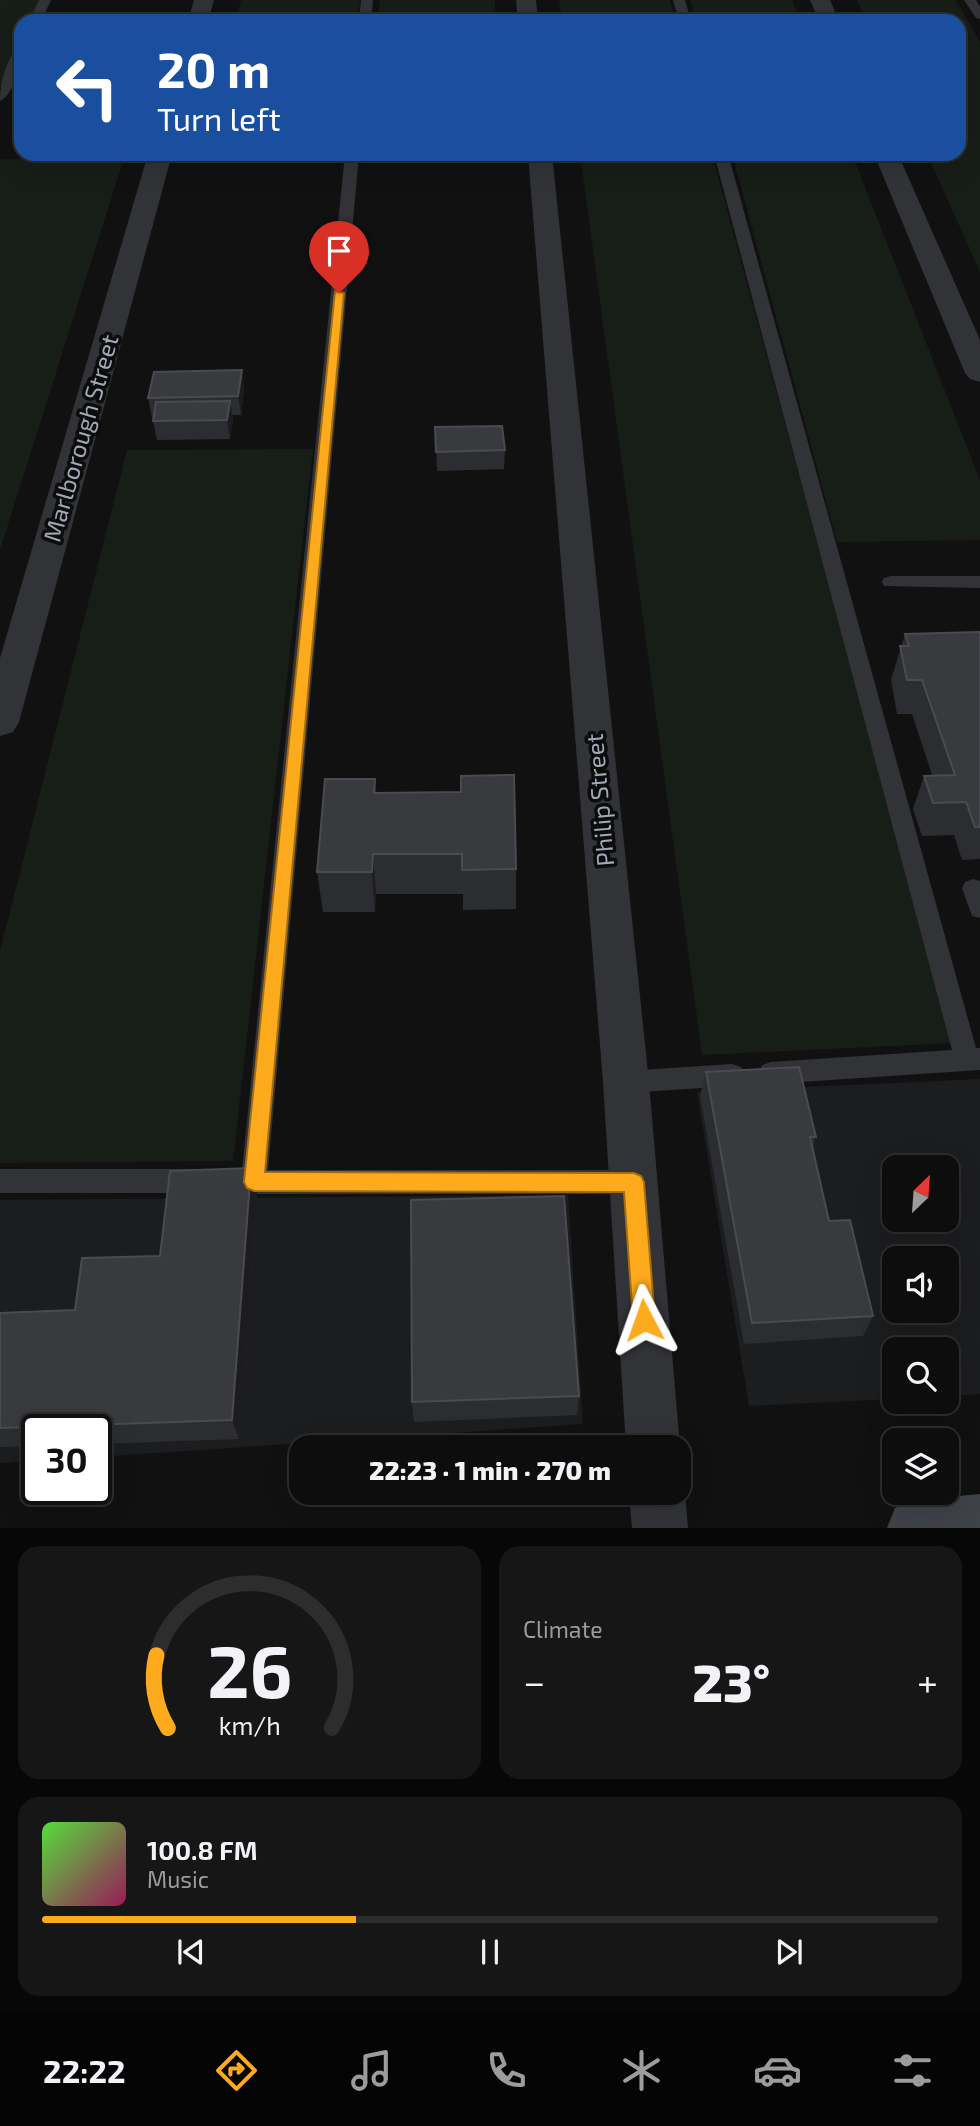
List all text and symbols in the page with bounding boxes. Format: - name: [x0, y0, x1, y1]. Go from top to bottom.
- text: 20 m: [157, 39, 270, 98]
- icon: left: [42, 42, 133, 133]
- text: Turn left: [157, 99, 281, 137]
- pin: [309, 221, 369, 293]
- icon: arrive: [320, 232, 358, 270]
- street label: Marlborough Street: [37, 331, 123, 545]
- street label: Philip Street: [579, 732, 619, 868]
- north arrow: [882, 1155, 959, 1232]
- map controls: [882, 1155, 959, 1505]
- button: sound: [882, 1246, 959, 1323]
- position arrow: [607, 1283, 681, 1357]
- button: search: [882, 1337, 959, 1414]
- speed limit sign: 30: [21, 1414, 112, 1505]
- button: layers: [882, 1428, 959, 1505]
- text: 22:23 · 1 min · 270 m: [369, 1454, 611, 1485]
- text: Climate: [523, 1615, 603, 1643]
- text: 26: [207, 1626, 292, 1714]
- text: 23°: [692, 1650, 770, 1712]
- text: −: [523, 1658, 545, 1704]
- text: +: [917, 1658, 938, 1704]
- text: km/h: [218, 1710, 281, 1740]
- text: 100.8 FM: [147, 1834, 257, 1865]
- text: Music: [147, 1865, 209, 1893]
- icon: previous: [172, 1933, 210, 1971]
- icon: pause: [471, 1933, 509, 1971]
- icon: next: [770, 1933, 808, 1971]
- icon: directions: [212, 2046, 261, 2095]
- icon: music: [347, 2046, 396, 2095]
- icon: phone: [482, 2046, 531, 2095]
- icon: climate: [617, 2046, 666, 2095]
- icon: car: [753, 2046, 802, 2095]
- icon: filters: [888, 2046, 937, 2095]
- text: 22:22: [43, 2051, 126, 2089]

